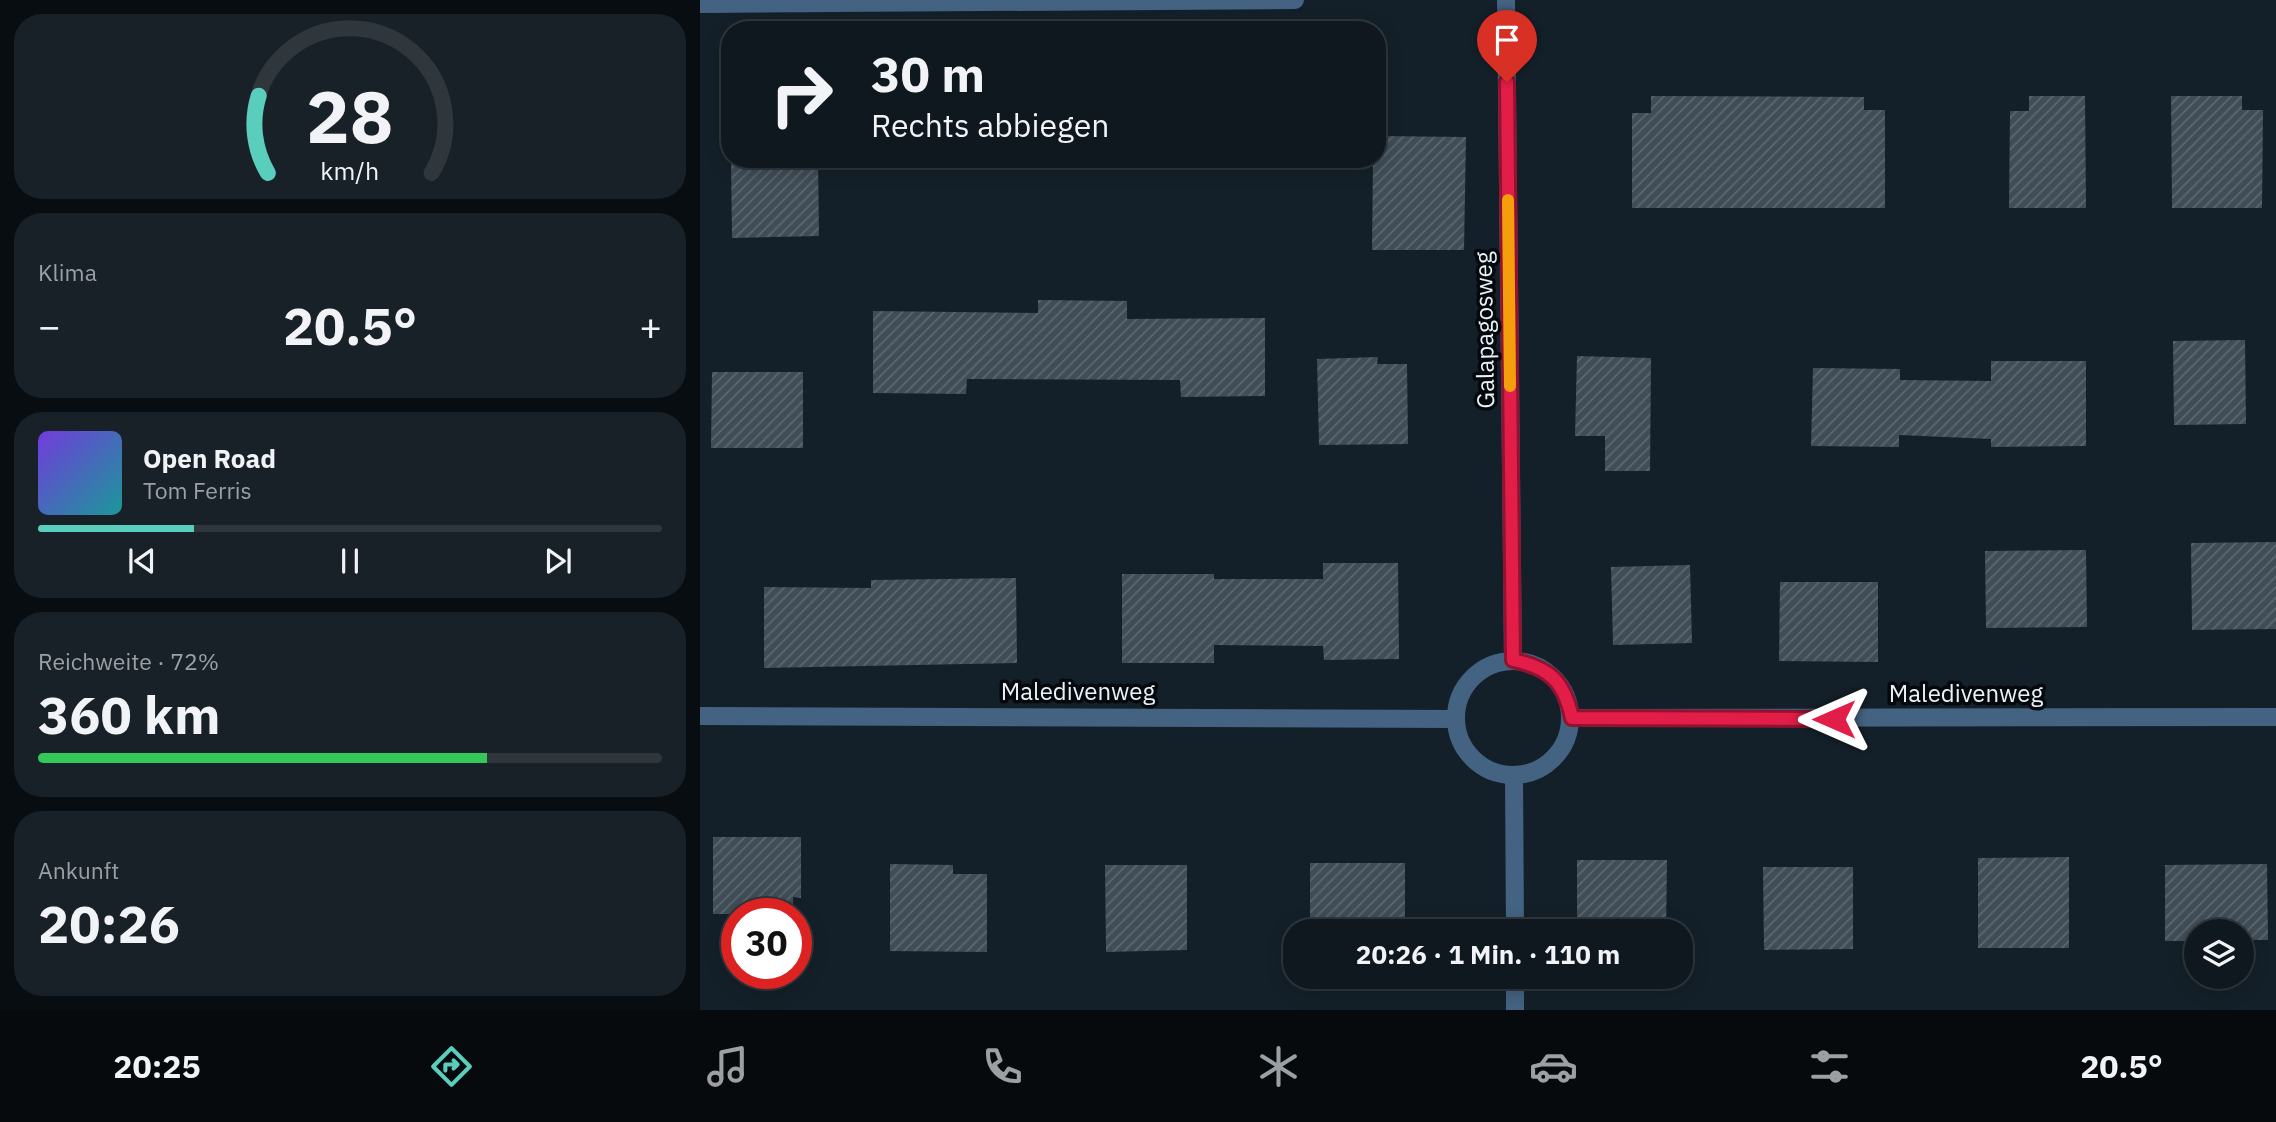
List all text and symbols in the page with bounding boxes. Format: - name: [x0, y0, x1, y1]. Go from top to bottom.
- pin: [1477, 10, 1537, 82]
- icon: arrive: [1488, 21, 1526, 59]
- text: 30 m: [871, 42, 985, 105]
- icon: right: [756, 49, 847, 140]
- text: 28: [306, 68, 394, 163]
- text: Rechts abbiegen: [871, 104, 1109, 146]
- text: km/h: [321, 153, 379, 186]
- street label: Galapagosweg: [1467, 251, 1501, 409]
- text: Klima: [38, 257, 97, 287]
- text: 20.5°: [283, 292, 417, 359]
- text: −: [38, 301, 61, 350]
- text: +: [639, 301, 662, 350]
- text: Open Road: [143, 441, 276, 475]
- text: Tom Ferris: [143, 475, 252, 505]
- icon: previous: [123, 542, 161, 580]
- icon: pause: [331, 542, 369, 580]
- icon: next: [539, 542, 577, 580]
- text: Reichweite · 72%: [38, 646, 219, 676]
- street label: Maledivenweg: [1001, 675, 1156, 707]
- street label: Maledivenweg: [1889, 677, 2044, 709]
- text: 360 km: [38, 681, 220, 748]
- position arrow: [1797, 682, 1871, 756]
- text: Ankunft: [38, 855, 119, 885]
- text: 20:26: [38, 890, 180, 957]
- speed limit sign: 30: [721, 898, 812, 989]
- map controls: [2184, 919, 2254, 989]
- button: layers: [2184, 919, 2254, 989]
- text: 20:26 · 1 Min. · 110 m: [1356, 937, 1620, 971]
- icon: directions: [427, 1042, 476, 1091]
- icon: music: [703, 1042, 752, 1091]
- icon: phone: [978, 1042, 1027, 1091]
- icon: climate: [1254, 1042, 1303, 1091]
- icon: car: [1529, 1042, 1578, 1091]
- icon: filters: [1805, 1042, 1854, 1091]
- text: 20:25: [113, 1045, 201, 1087]
- text: 20.5°: [2080, 1045, 2163, 1087]

